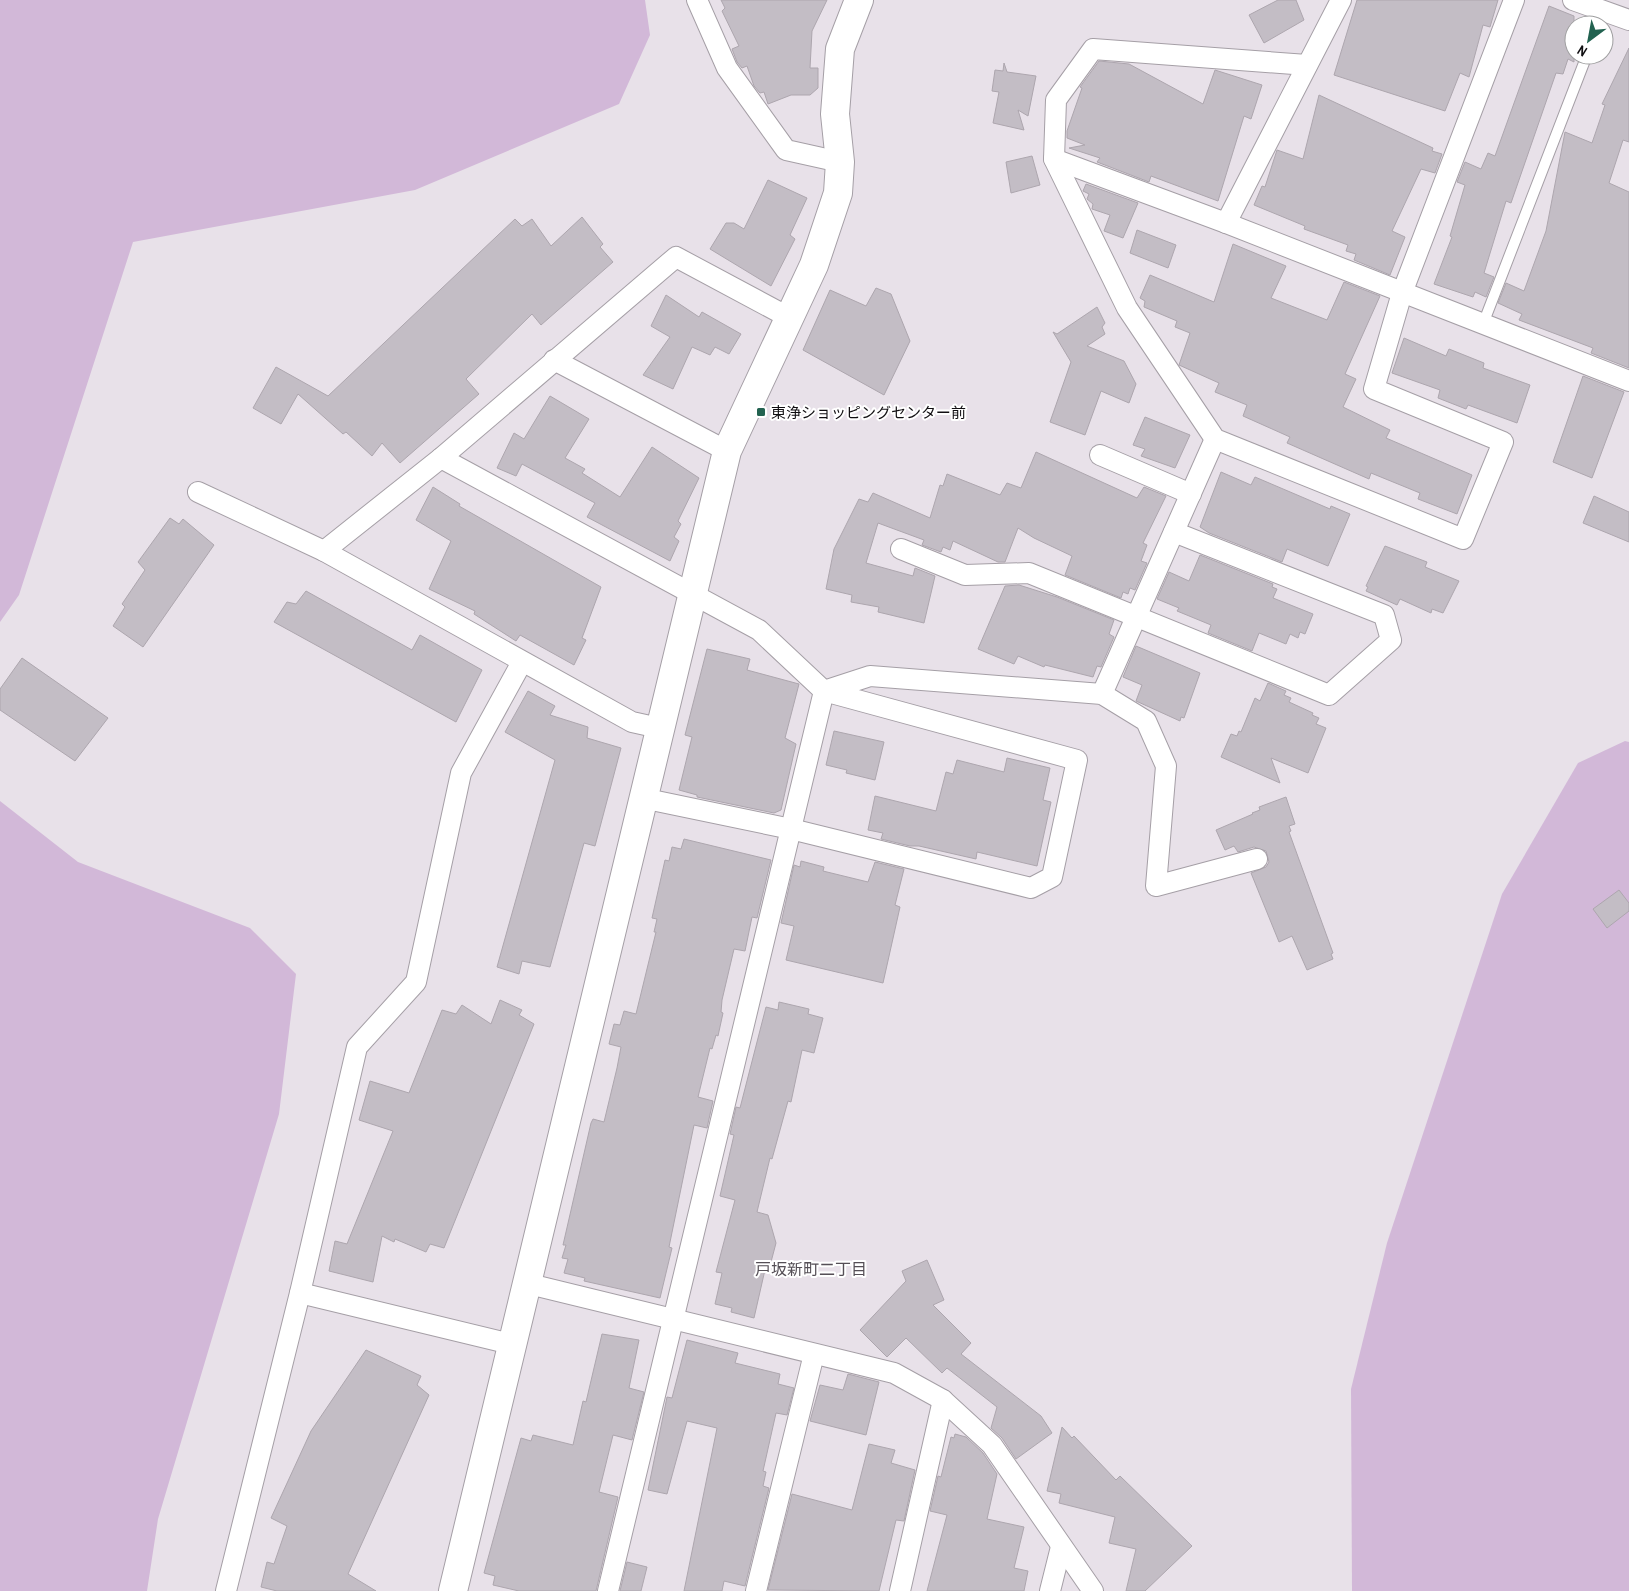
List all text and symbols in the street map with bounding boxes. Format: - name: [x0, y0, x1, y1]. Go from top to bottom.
- north arrow: [1564, 15, 1614, 65]
- text: N: [1574, 41, 1590, 61]
- place label: 東浄ショッピングセンター前: [771, 402, 966, 423]
- marker: 東浄ショッピングセンター前: [755, 406, 767, 418]
- district label: 戸坂新町二丁目: [755, 1258, 867, 1280]

